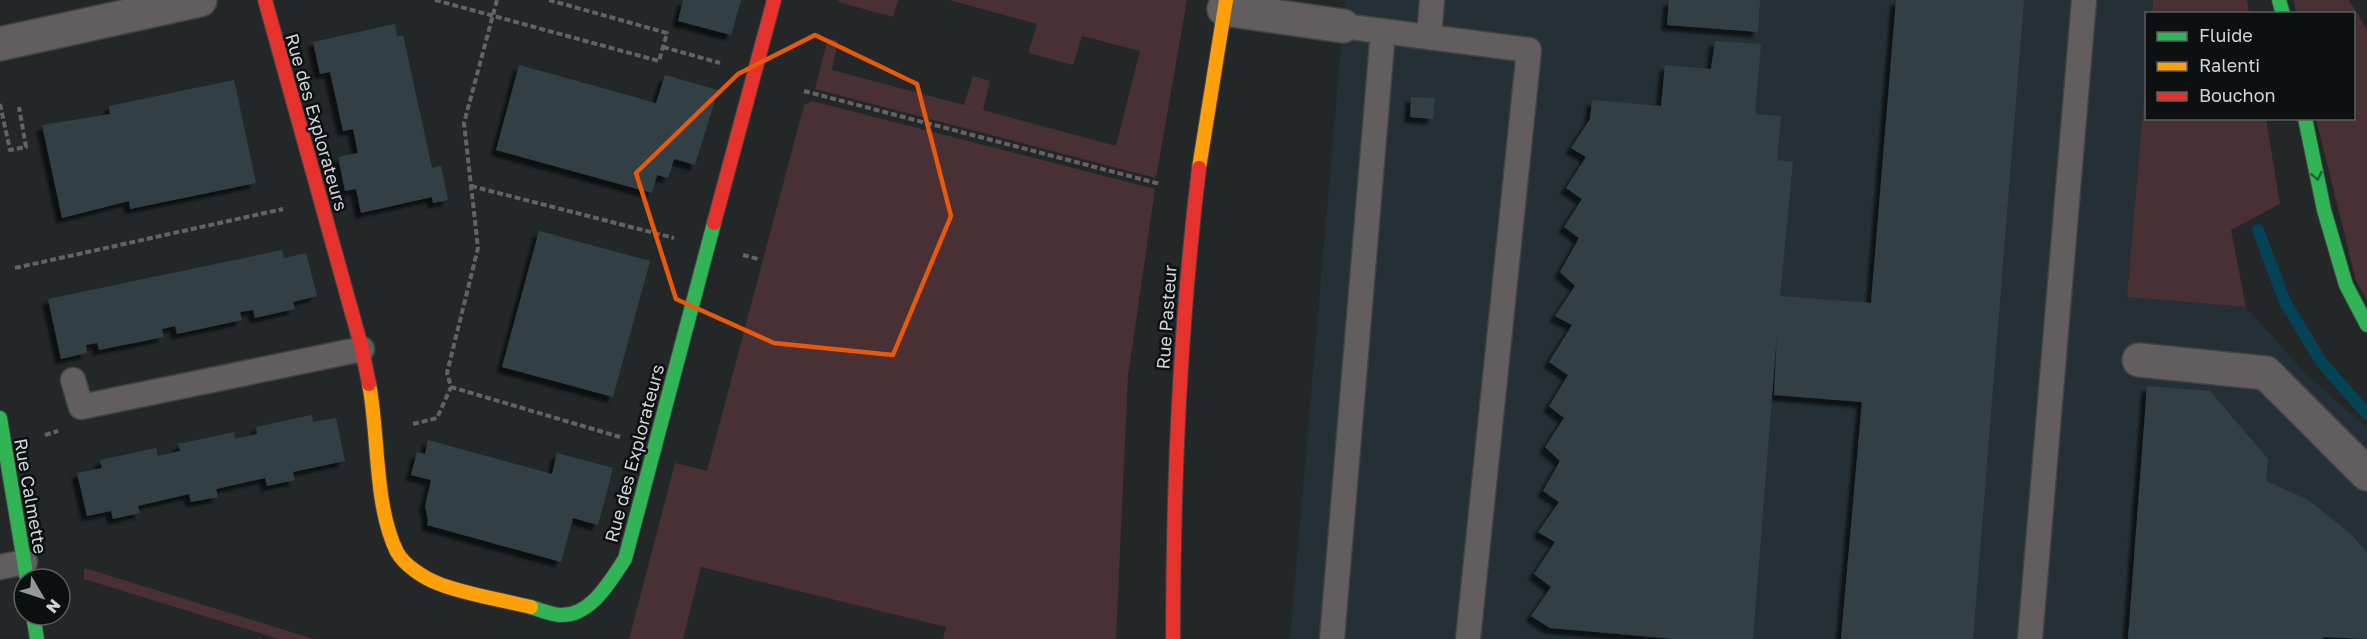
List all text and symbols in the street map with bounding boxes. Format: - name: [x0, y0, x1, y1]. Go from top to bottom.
- legend: [2145, 12, 2355, 120]
- text: Fluide: [2199, 24, 2253, 46]
- street label: Rue des Explorateurs: [281, 31, 353, 213]
- text: Ralenti: [2199, 54, 2260, 76]
- text: Bouchon: [2199, 84, 2276, 106]
- one-way arrow: [2310, 171, 2323, 181]
- street label: Rue Pasteur: [1151, 264, 1181, 370]
- street label: Rue des Explorateurs: [600, 362, 668, 544]
- street label: Rue Calmette: [10, 437, 52, 555]
- north arrow: [12, 567, 72, 627]
- text: N: [42, 595, 65, 617]

